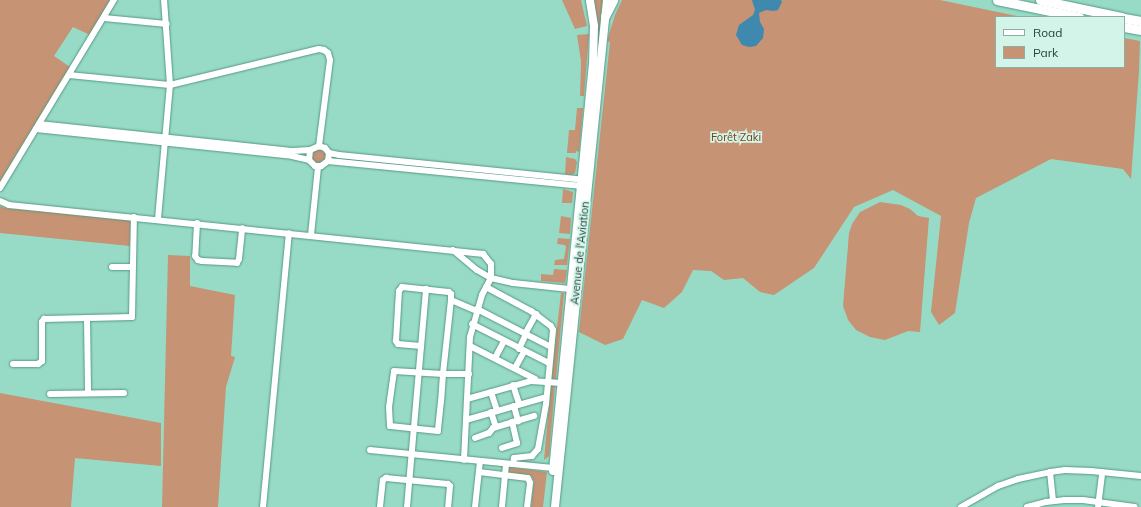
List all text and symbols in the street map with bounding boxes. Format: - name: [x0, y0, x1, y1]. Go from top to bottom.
- legend: [995, 16, 1125, 68]
- text: Road: [1033, 25, 1062, 40]
- text: Park: [1033, 45, 1058, 60]
- park label: Forêt Zaki: [711, 130, 761, 144]
- street label: Avenue de l'Aviation: [568, 201, 592, 305]

